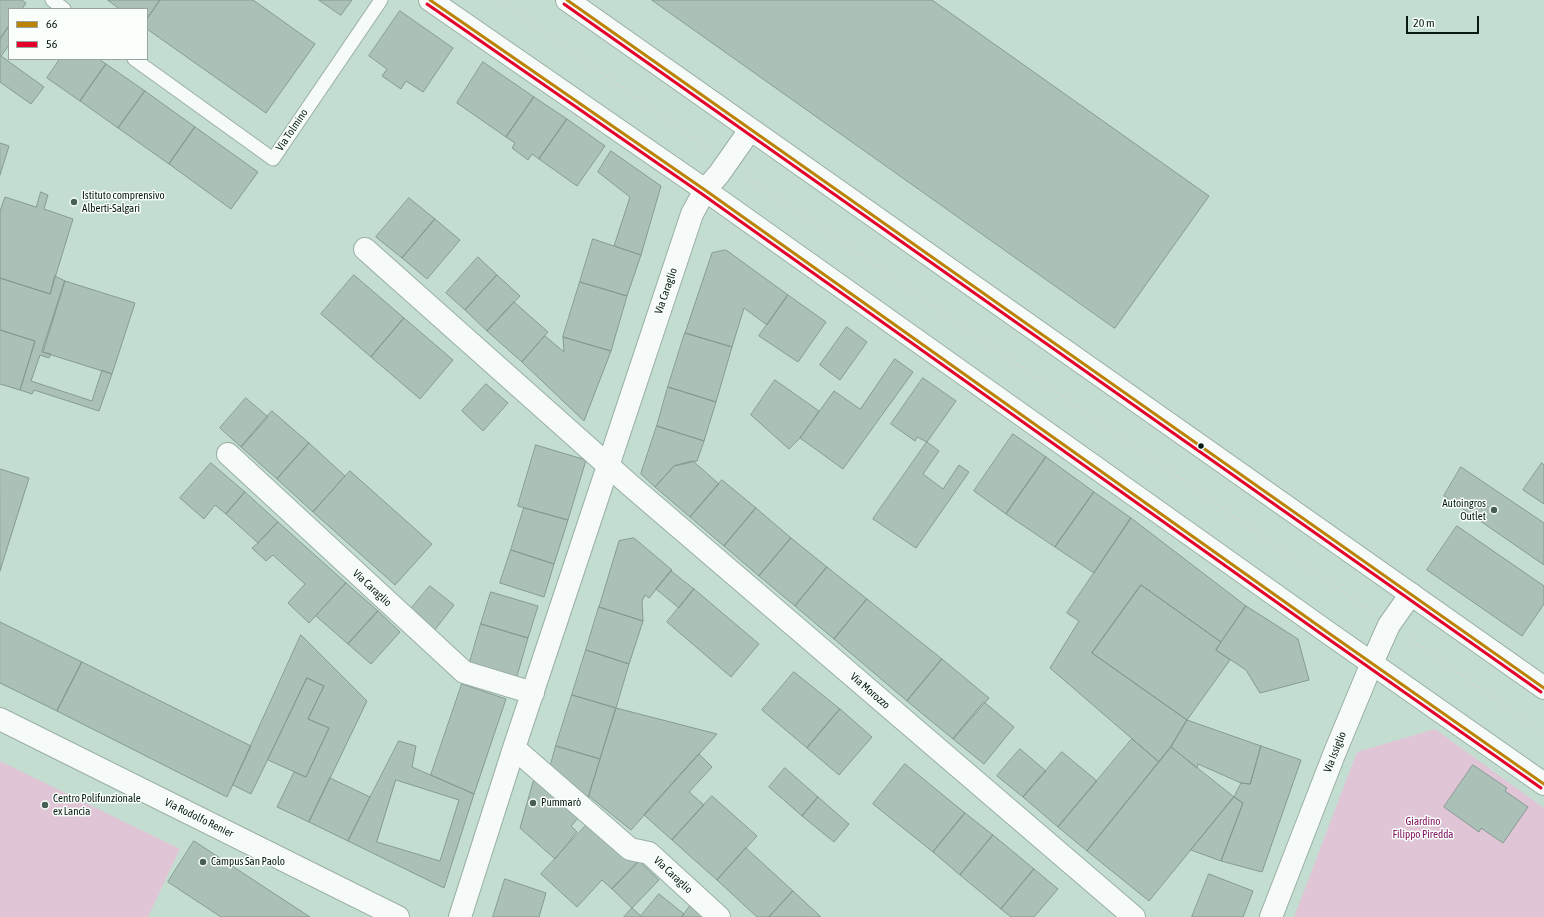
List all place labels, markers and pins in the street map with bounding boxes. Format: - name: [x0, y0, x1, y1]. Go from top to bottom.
- place label: Istituto comprensivo Alberti-Salgari: [82, 189, 165, 215]
- marker: Istituto comprensivo Alberti-Salgari: [69, 197, 79, 207]
- unlabelled marker: [1196, 441, 1206, 451]
- place label: Autoingros Outlet: [1442, 497, 1486, 523]
- marker: Autoingros Outlet: [1489, 505, 1499, 515]
- place label: Centro Polifunzionale ex Lancia: [53, 792, 141, 818]
- place label: Pummarò: [541, 796, 581, 810]
- marker: Pummarò: [528, 798, 538, 808]
- marker: Centro Polifunzionale ex Lancia: [40, 800, 50, 810]
- place label: Campus San Paolo: [211, 855, 285, 869]
- marker: Campus San Paolo: [198, 857, 208, 867]

